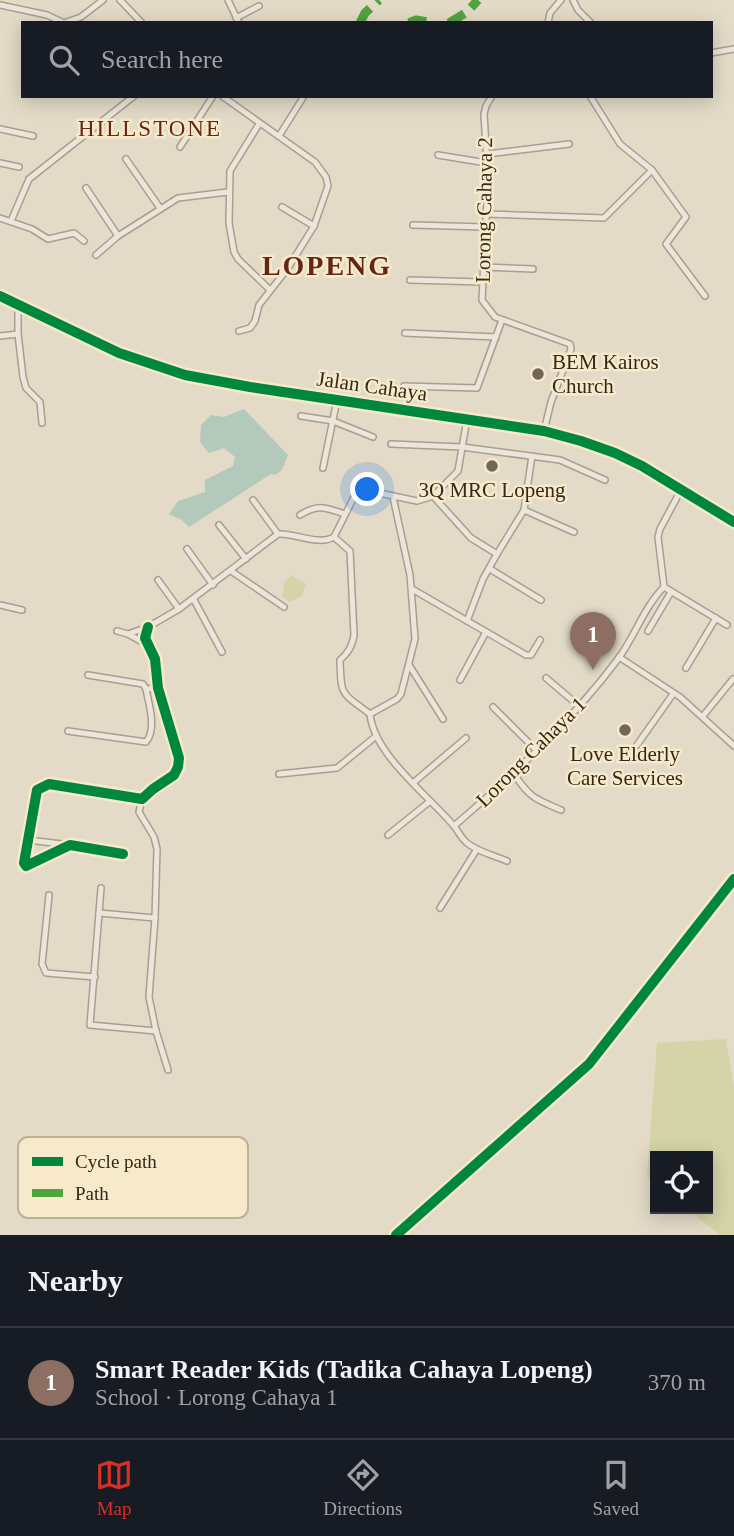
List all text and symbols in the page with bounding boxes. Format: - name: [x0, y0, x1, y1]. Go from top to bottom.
- search box: [21, 21, 713, 98]
- icon: search: [45, 41, 83, 79]
- text: Search here: [101, 45, 223, 74]
- district label: HILLSTONE: [78, 116, 222, 141]
- street label: Lorong Cahaya 2: [471, 137, 497, 283]
- district label: LOPENG: [262, 250, 392, 281]
- place label: BEM Kairos Church: [552, 350, 659, 398]
- street label: Jalan Cahaya: [315, 366, 429, 406]
- marker: BEM Kairos Church: [530, 366, 546, 382]
- marker: 3Q MRC Lopeng: [484, 458, 500, 474]
- your location: [350, 472, 384, 506]
- place label: 3Q MRC Lopeng: [419, 478, 566, 502]
- pin: 1: [570, 612, 616, 670]
- street label: Lorong Cahaya 1: [471, 692, 591, 812]
- marker: Love Elderly Care Services: [617, 722, 633, 738]
- place label: Love Elderly Care Services: [567, 742, 683, 790]
- legend: [18, 1137, 248, 1218]
- text: Cycle path: [75, 1151, 157, 1172]
- map controls: [650, 1151, 713, 1214]
- button: locate: [650, 1151, 713, 1214]
- text: Path: [75, 1183, 109, 1204]
- text: Nearby: [28, 1264, 123, 1297]
- text: Smart Reader Kids (Tadika Cahaya Lopeng): [95, 1355, 593, 1384]
- text: 1: [45, 1370, 57, 1395]
- text: 370 m: [648, 1370, 706, 1395]
- text: School · Lorong Cahaya 1: [95, 1385, 338, 1410]
- tab: Map: [95, 1456, 133, 1520]
- tab: Directions: [323, 1456, 402, 1520]
- tab: Saved: [592, 1456, 639, 1520]

